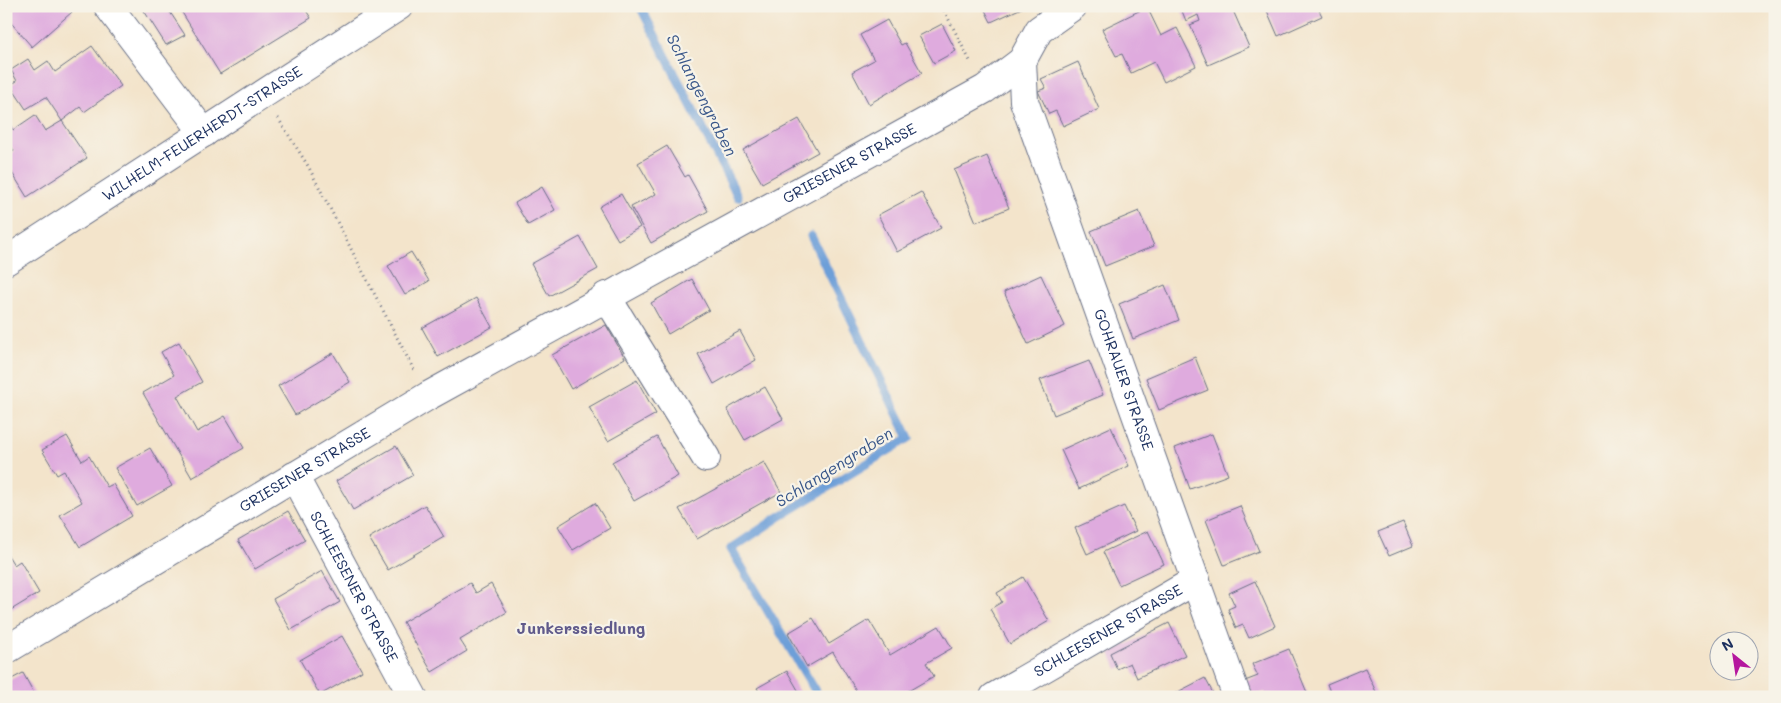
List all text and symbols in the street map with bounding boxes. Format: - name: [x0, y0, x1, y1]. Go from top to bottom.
- water label: Schlangengraben: [663, 30, 742, 160]
- street label: WILHELM-FEUERHERDT-STRASSE: [98, 60, 306, 205]
- street label: GRIESENER STRASSE: [779, 118, 920, 208]
- street label: GOHRAUER STRASSE: [1090, 306, 1159, 453]
- street label: GRIESENER STRASSE: [235, 422, 374, 516]
- water label: Schlangengraben: [771, 422, 896, 511]
- street label: SCHLEESENER STRASSE: [306, 508, 404, 666]
- street label: SCHLEESENER STRASSE: [1030, 579, 1186, 681]
- district label: Junkerssiedlung: [517, 617, 645, 638]
- north arrow: [1708, 630, 1758, 680]
- text: N: [1718, 633, 1737, 655]

